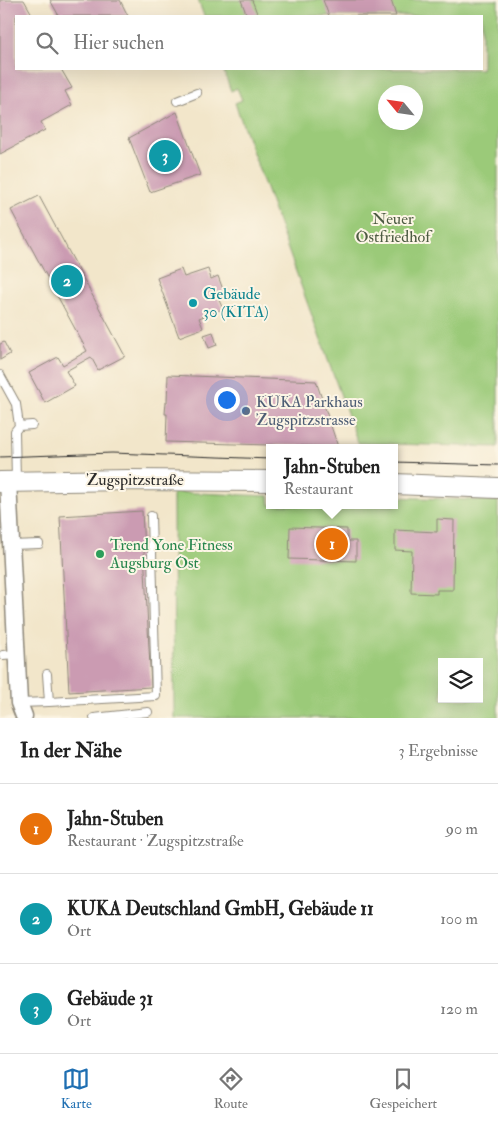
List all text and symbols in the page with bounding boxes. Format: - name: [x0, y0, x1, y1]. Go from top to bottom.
- search box: [15, 15, 483, 70]
- icon: search: [33, 29, 61, 57]
- text: Hier suchen: [73, 31, 164, 55]
- north arrow: [378, 85, 423, 130]
- pin: 3: [149, 137, 181, 175]
- park label: Neuer Ostfriedhof: [356, 209, 433, 247]
- pin: 2: [51, 262, 83, 300]
- place label: Gebäude 30 (KITA): [203, 284, 269, 322]
- marker: Gebäude 30 (KITA): [187, 297, 199, 309]
- your location: [214, 387, 240, 413]
- place label: KUKA Parkhaus Zugspitzstrasse: [256, 392, 363, 431]
- marker: KUKA Parkhaus Zugspitzstrasse: [240, 405, 252, 417]
- popup: [266, 444, 398, 509]
- text: Jahn-Stuben: [284, 455, 380, 479]
- street label: Zugspitzstraße: [86, 470, 184, 491]
- text: Restaurant: [284, 479, 353, 499]
- pin: 1: [316, 525, 348, 563]
- place label: Trend Yone Fitness Augsburg Ost: [109, 535, 233, 573]
- marker: Trend Yone Fitness Augsburg Ost: [94, 548, 106, 560]
- map controls: [438, 658, 483, 703]
- button: layers: [438, 658, 483, 703]
- text: In der Nähe: [20, 737, 122, 764]
- text: 3 Ergebnisse: [398, 741, 478, 761]
- text: Jahn-Stuben: [67, 807, 163, 831]
- text: 1: [33, 819, 39, 839]
- text: 90 m: [446, 819, 478, 839]
- text: Restaurant · Zugspitzstraße: [67, 831, 244, 851]
- text: KUKA Deutschland GmbH, Gebäude 11: [67, 897, 374, 921]
- text: 2: [32, 909, 40, 929]
- text: 100 m: [440, 909, 478, 929]
- text: Ort: [67, 921, 91, 941]
- text: Gebäude 31: [67, 987, 153, 1011]
- text: 3: [33, 999, 39, 1019]
- text: 120 m: [440, 999, 478, 1019]
- text: Ort: [67, 1011, 91, 1031]
- tab: Karte: [61, 1065, 92, 1112]
- tab: Route: [214, 1065, 248, 1112]
- tab: Gespeichert: [370, 1065, 437, 1112]

